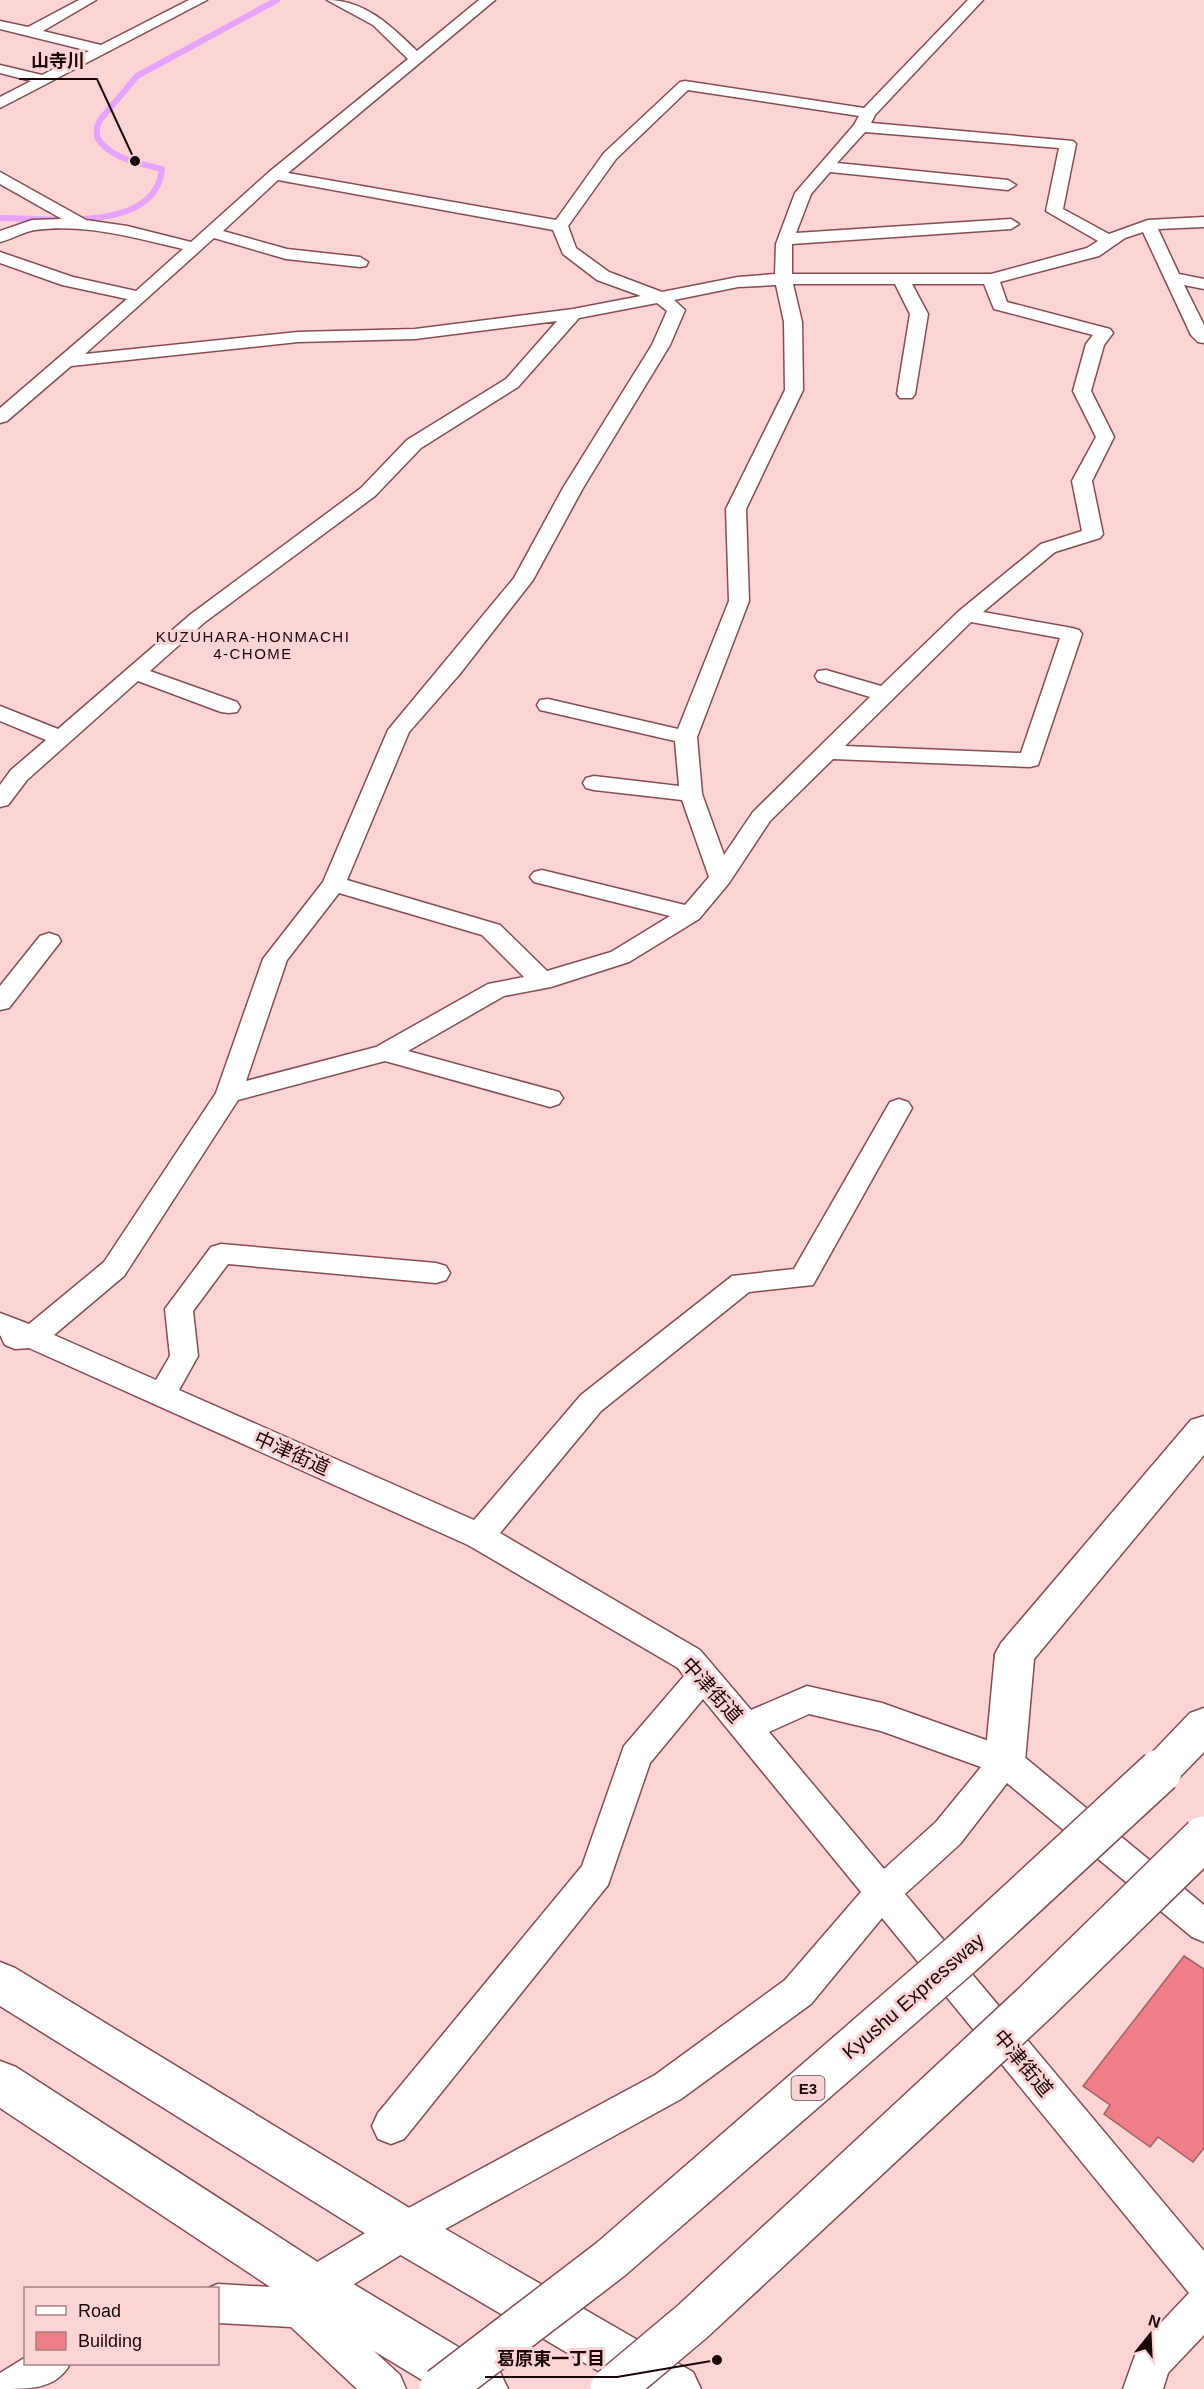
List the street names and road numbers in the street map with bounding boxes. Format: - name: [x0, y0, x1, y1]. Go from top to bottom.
- street label: 中津街道: [251, 1427, 333, 1479]
- street label: 中津街道: [677, 1653, 747, 1727]
- street label: Kyushu Expressway: [838, 1929, 988, 2063]
- street label: 中津街道: [989, 2025, 1057, 2101]
- road number: E3: [792, 2076, 824, 2100]

